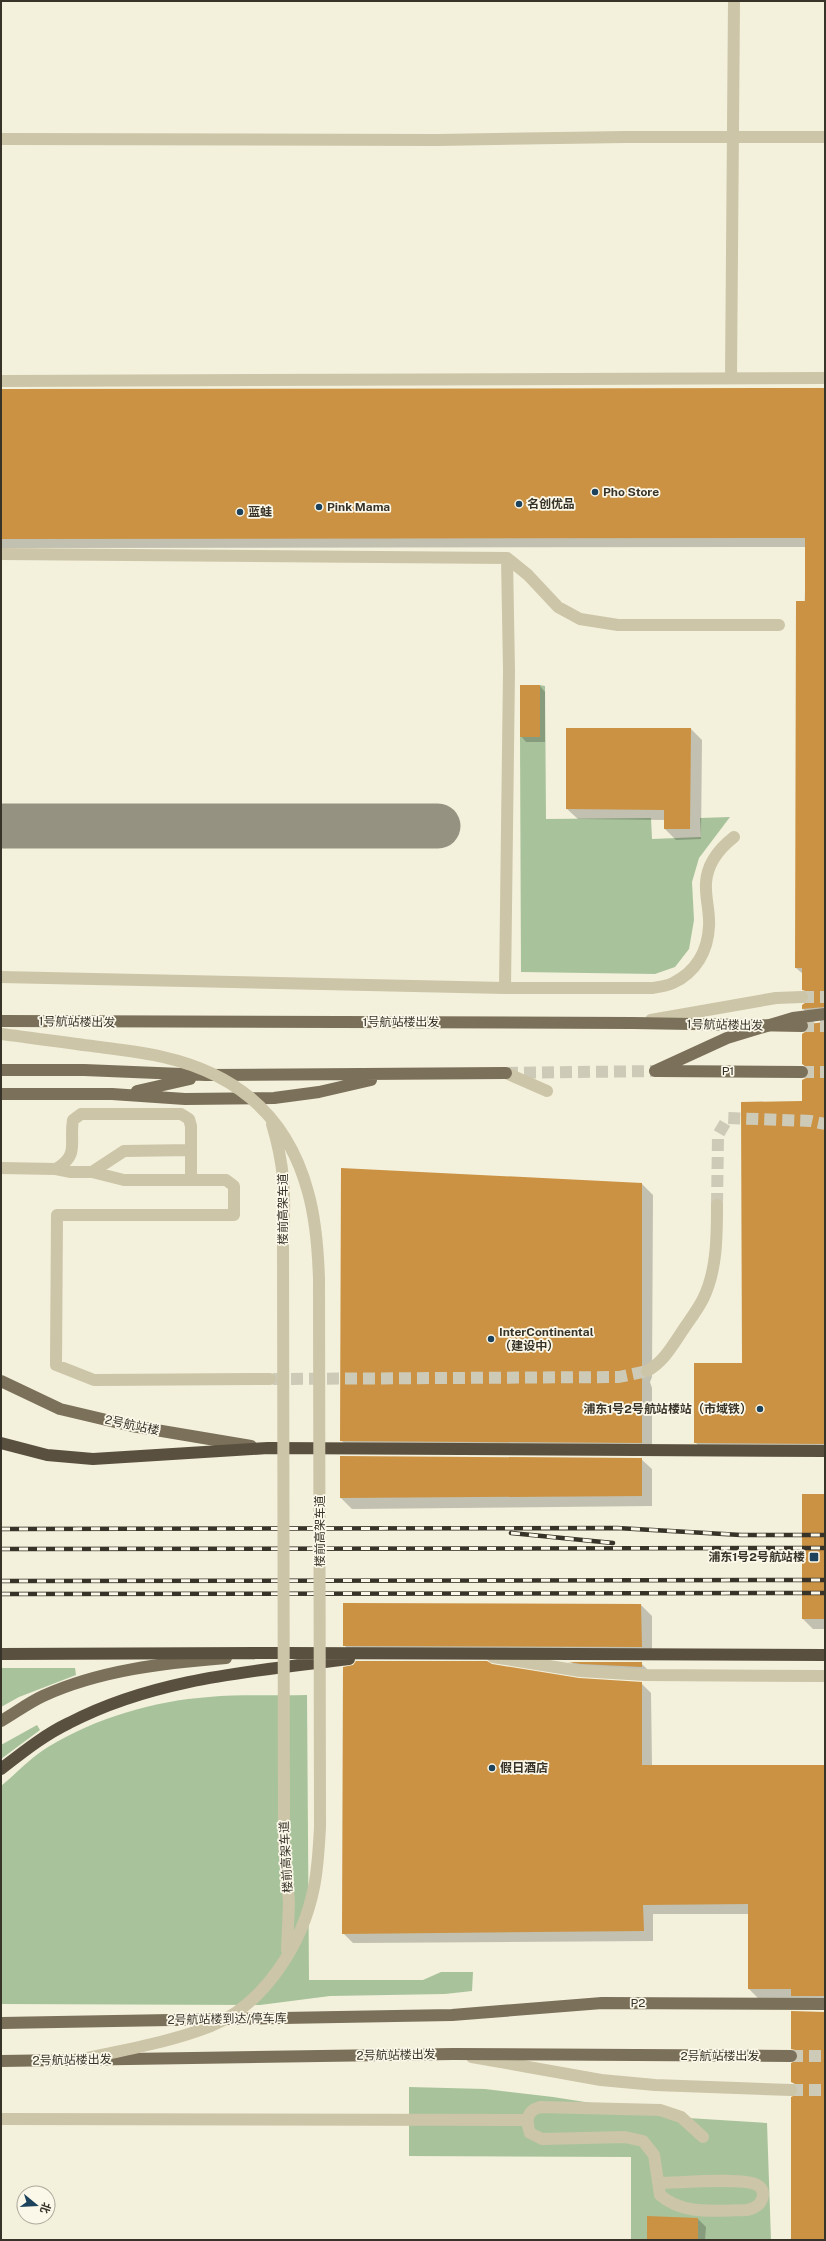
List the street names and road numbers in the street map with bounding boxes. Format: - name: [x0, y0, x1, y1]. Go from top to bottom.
- street label: 1号航站楼出发: [38, 1014, 116, 1030]
- street label: 1号航站楼出发: [363, 1015, 439, 1029]
- street label: 1号航站楼出发: [686, 1017, 764, 1033]
- street label: P1: [722, 1064, 734, 1078]
- street label: 楼前高架车道: [276, 1173, 290, 1245]
- street label: 2号航站楼: [104, 1412, 160, 1438]
- street label: 楼前高架车道: [313, 1495, 327, 1567]
- street label: 楼前高架车道: [277, 1821, 295, 1893]
- street label: P2: [631, 1996, 645, 2010]
- street label: 2号航站楼到达/停车库: [167, 2011, 287, 2027]
- street label: 2号航站楼出发: [356, 2047, 436, 2063]
- street label: 2号航站楼出发: [680, 2049, 760, 2063]
- street label: 2号航站楼出发: [32, 2052, 112, 2068]

